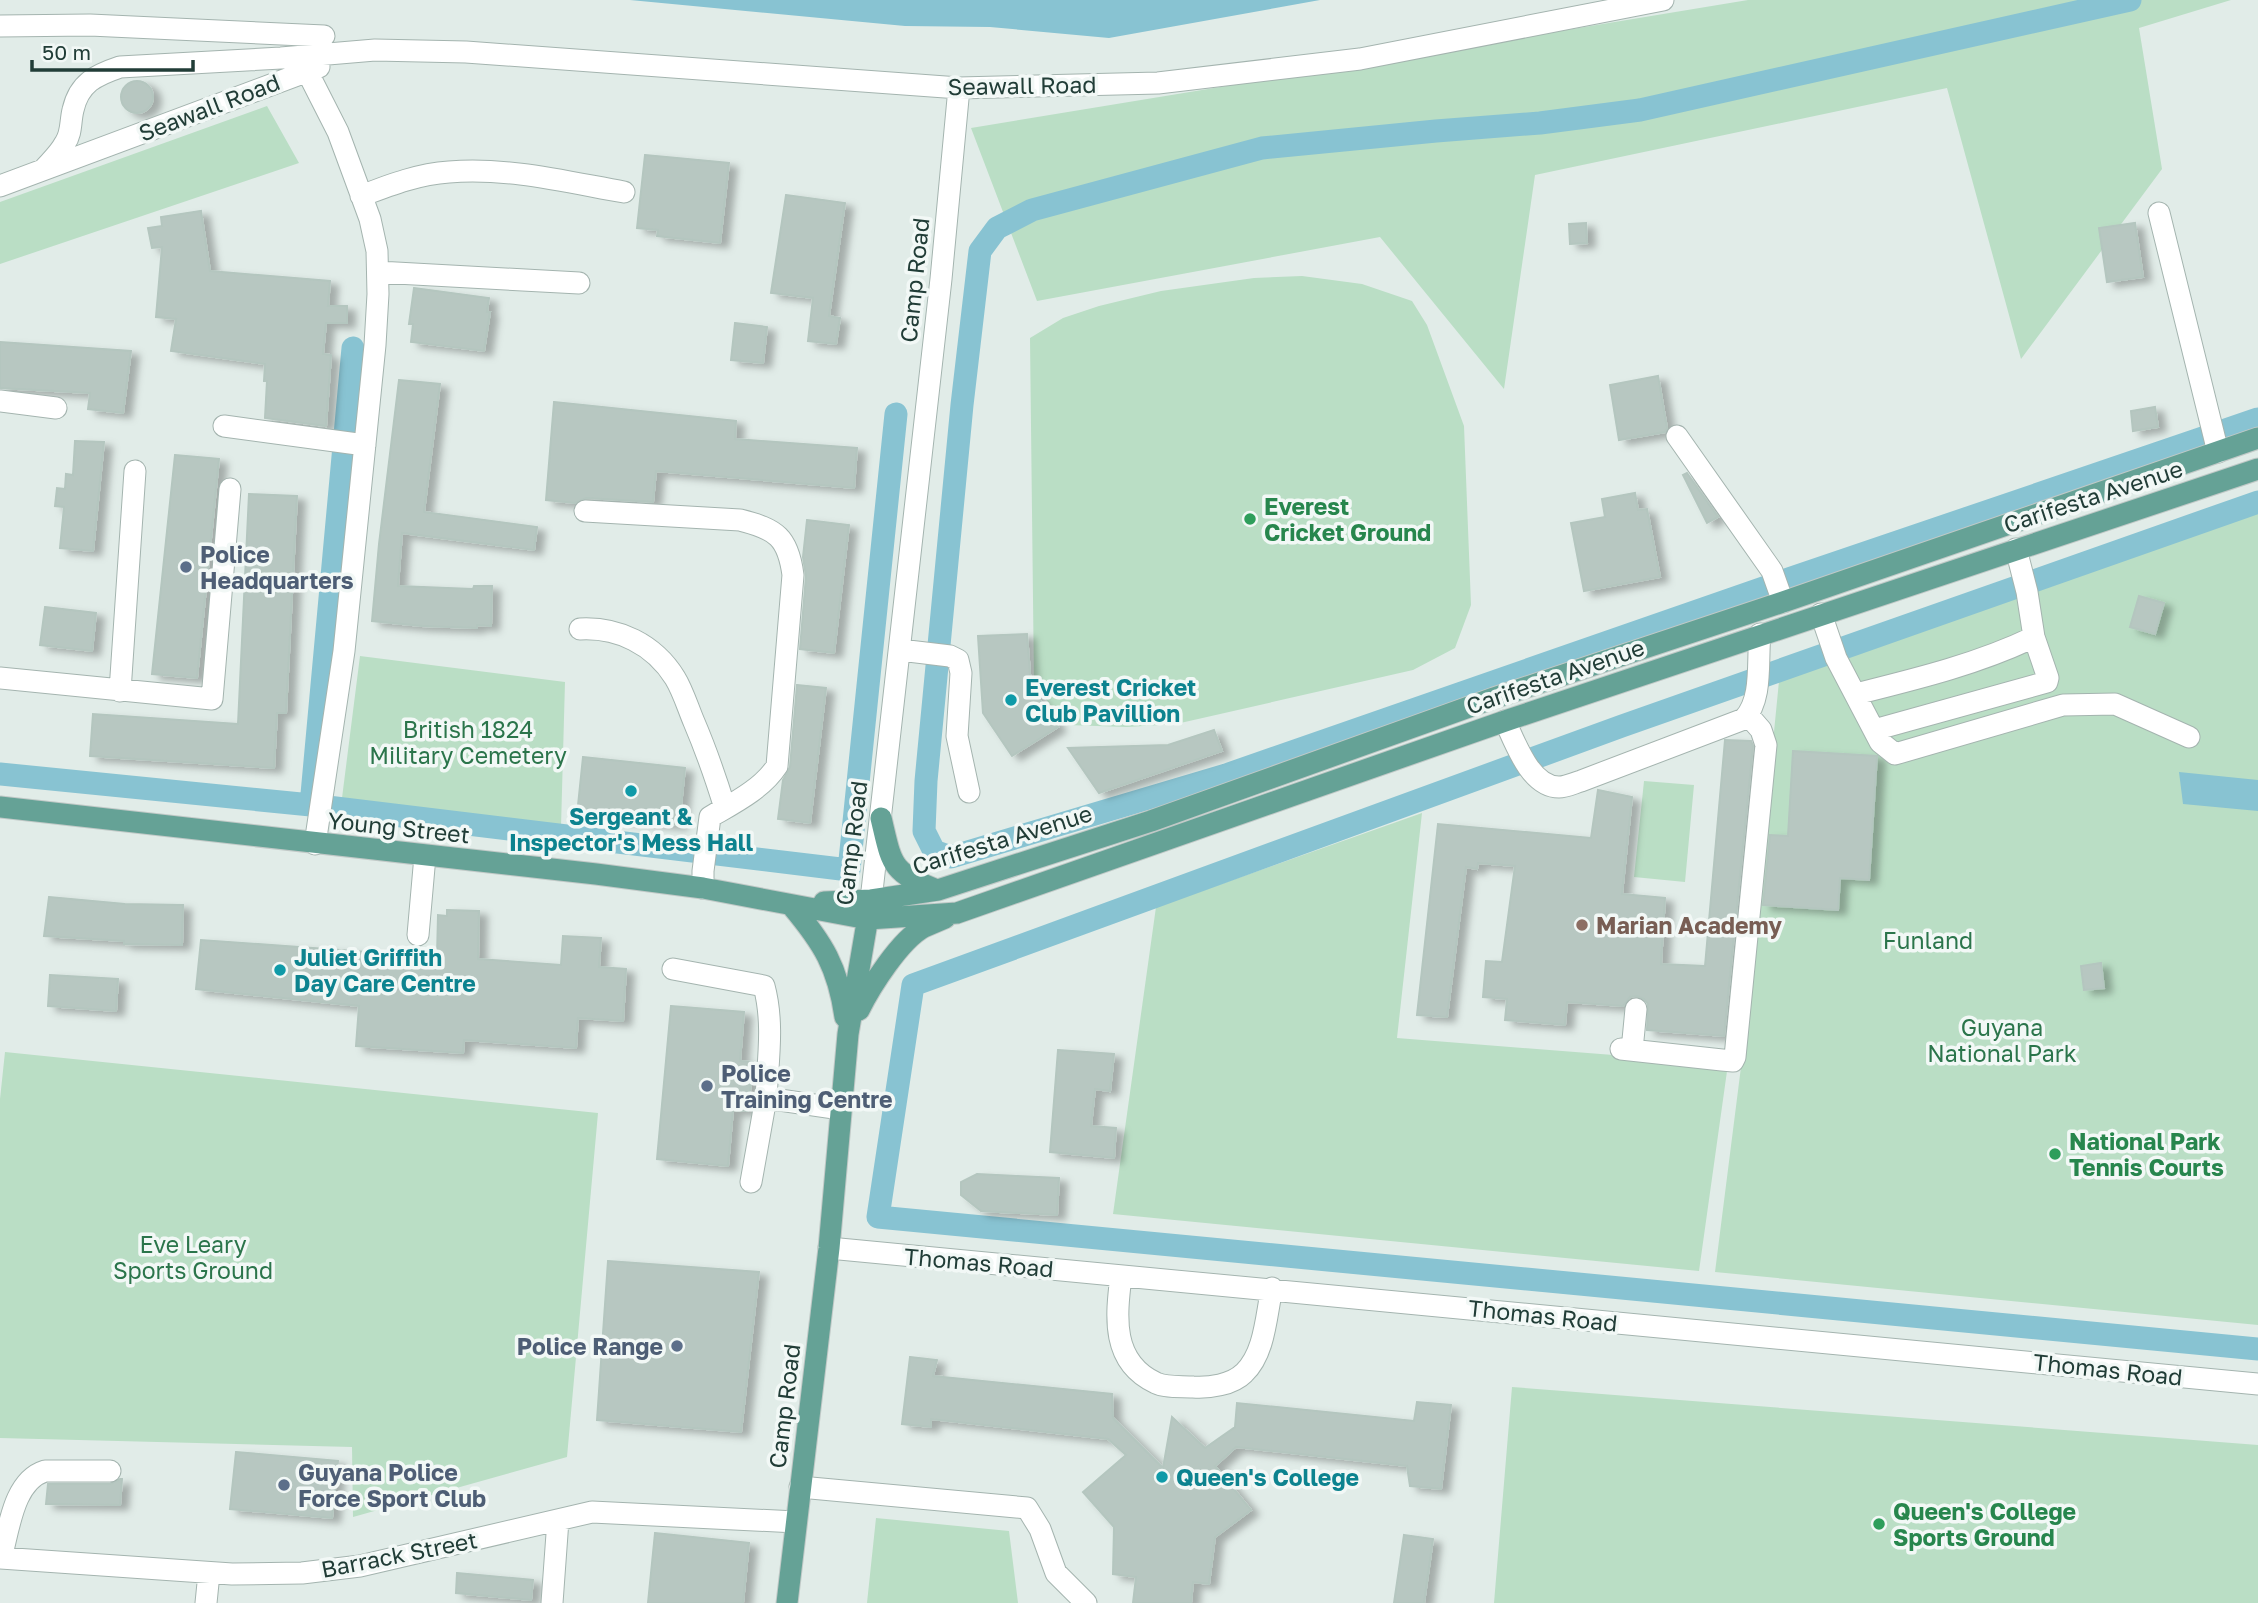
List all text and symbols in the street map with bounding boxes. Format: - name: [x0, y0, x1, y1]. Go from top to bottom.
- scale bar: [32, 28, 192, 72]
- text: 50 m: [42, 39, 91, 65]
- street label: Seawall Road: [135, 67, 283, 147]
- street label: Seawall Road: [947, 70, 1097, 100]
- street label: Camp Road: [894, 216, 934, 344]
- street label: Carifesta Avenue: [2000, 454, 2186, 538]
- place label: Everest Cricket Ground: [1264, 492, 1431, 546]
- marker: Everest Cricket Ground: [1242, 511, 1258, 527]
- place label: Police Headquarters: [200, 540, 354, 594]
- marker: Police Headquarters: [178, 559, 194, 575]
- street label: Carifesta Avenue: [1462, 632, 1648, 720]
- place label: Everest Cricket Club Pavillion: [1025, 673, 1196, 727]
- marker: Everest Cricket Club Pavillion: [1003, 692, 1019, 708]
- park label: British 1824 Military Cemetery: [369, 715, 567, 769]
- street label: Camp Road: [829, 779, 873, 907]
- marker: Sergeant & Inspector's Mess Hall: [623, 783, 639, 799]
- street label: Carifesta Avenue: [909, 798, 1095, 880]
- place label: Sergeant & Inspector's Mess Hall: [509, 802, 753, 856]
- street label: Young Street: [327, 806, 471, 848]
- place label: Marian Academy: [1596, 911, 1782, 939]
- marker: Marian Academy: [1574, 917, 1590, 933]
- park label: Funland: [1883, 926, 1973, 954]
- place label: Juliet Griffith Day Care Centre: [294, 943, 476, 997]
- marker: Juliet Griffith Day Care Centre: [272, 962, 288, 978]
- park label: Guyana National Park: [1927, 1013, 2077, 1067]
- place label: Police Training Centre: [721, 1059, 893, 1113]
- marker: Police Training Centre: [699, 1078, 715, 1094]
- place label: National Park Tennis Courts: [2069, 1127, 2224, 1181]
- marker: National Park Tennis Courts: [2047, 1146, 2063, 1162]
- park label: Eve Leary Sports Ground: [113, 1230, 273, 1284]
- street label: Thomas Road: [903, 1242, 1055, 1282]
- street label: Thomas Road: [1467, 1293, 1619, 1337]
- place label: Police Range: [517, 1332, 663, 1360]
- marker: Police Range: [669, 1338, 685, 1354]
- street label: Camp Road: [762, 1342, 806, 1470]
- street label: Thomas Road: [2032, 1347, 2184, 1391]
- place label: Guyana Police Force Sport Club: [298, 1458, 486, 1512]
- place label: Queen's College: [1176, 1463, 1359, 1491]
- marker: Queen's College: [1154, 1469, 1170, 1485]
- marker: Guyana Police Force Sport Club: [276, 1477, 292, 1493]
- place label: Queen's College Sports Ground: [1893, 1497, 2076, 1551]
- marker: Queen's College Sports Ground: [1871, 1516, 1887, 1532]
- street label: Barrack Street: [319, 1525, 479, 1583]

